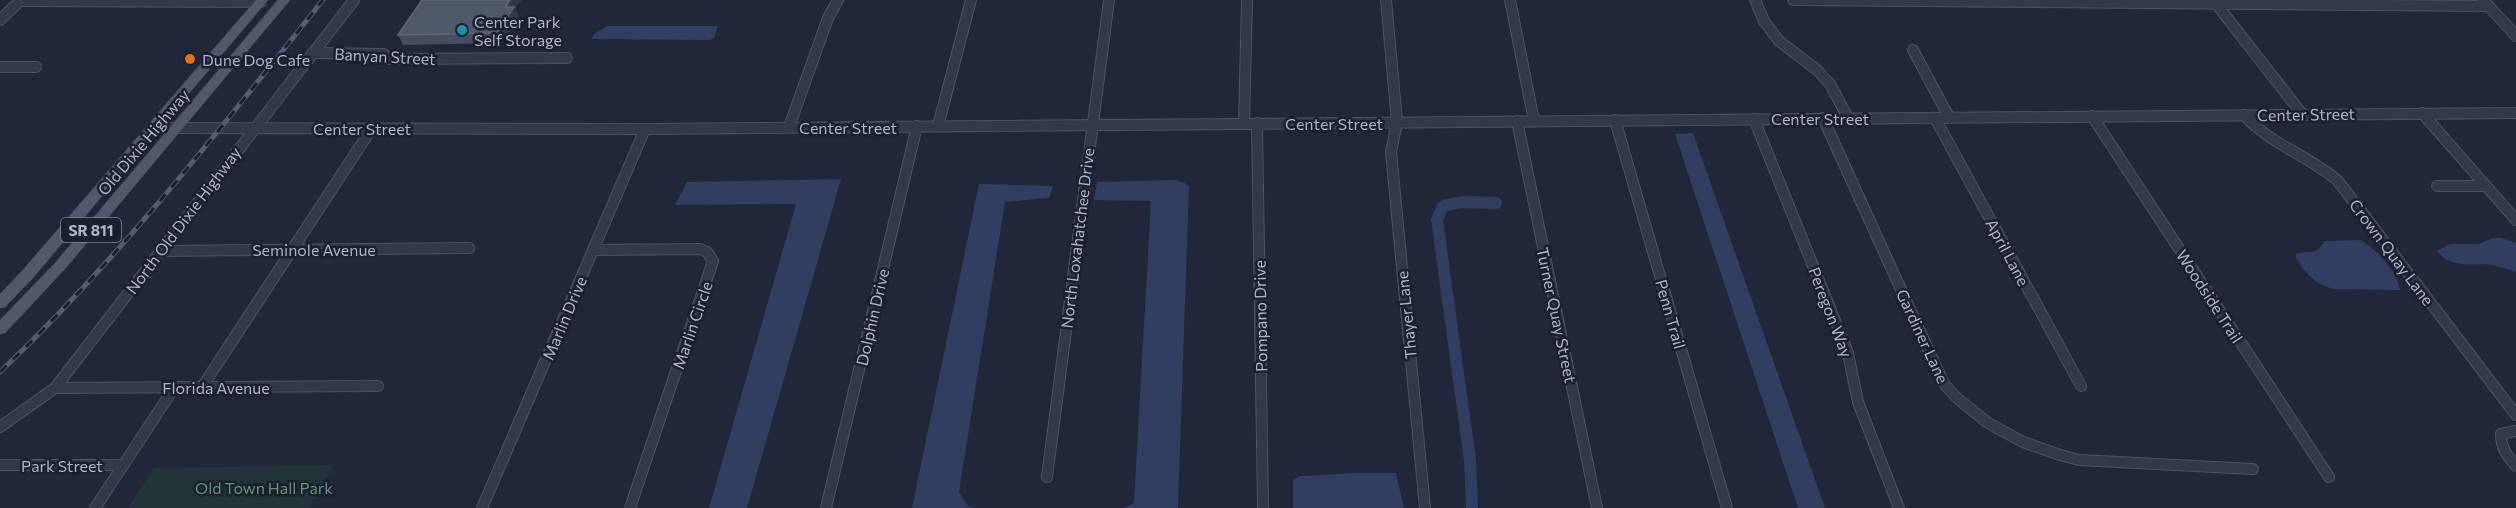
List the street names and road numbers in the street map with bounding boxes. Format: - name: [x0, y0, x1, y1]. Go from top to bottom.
- street label: Banyan Street: [334, 44, 437, 68]
- street label: Old Dixie Highway: [93, 85, 193, 199]
- street label: Center Street: [2257, 104, 2356, 124]
- street label: Center Street: [1771, 109, 1869, 128]
- street label: Center Street: [1285, 114, 1383, 133]
- street label: Center Street: [799, 118, 897, 137]
- street label: Center Street: [313, 119, 411, 138]
- street label: North Old Dixie Highway: [122, 143, 244, 297]
- street label: North Loxahatchee Drive: [1056, 147, 1098, 329]
- street label: Crown Quay Lane: [2346, 195, 2438, 309]
- street label: April Lane: [1982, 215, 2034, 289]
- road number: SR 811: [61, 218, 121, 242]
- street label: Seminole Avenue: [252, 240, 376, 259]
- street label: Turner Quay Street: [1533, 245, 1581, 385]
- street label: Woodside Trail: [2173, 246, 2247, 346]
- street label: Pompano Drive: [1250, 260, 1270, 372]
- street label: Peregon Way: [1805, 264, 1857, 360]
- street label: Dolphin Drive: [852, 267, 892, 367]
- street label: Thayer Lane: [1392, 270, 1420, 360]
- street label: Marlin Drive: [538, 273, 590, 363]
- street label: Penn Trail: [1652, 277, 1690, 351]
- street label: Marlin Circle: [668, 278, 716, 372]
- street label: Gardiner Lane: [1893, 286, 1953, 386]
- street label: Florida Avenue: [162, 378, 270, 397]
- street label: Park Street: [21, 456, 103, 475]

